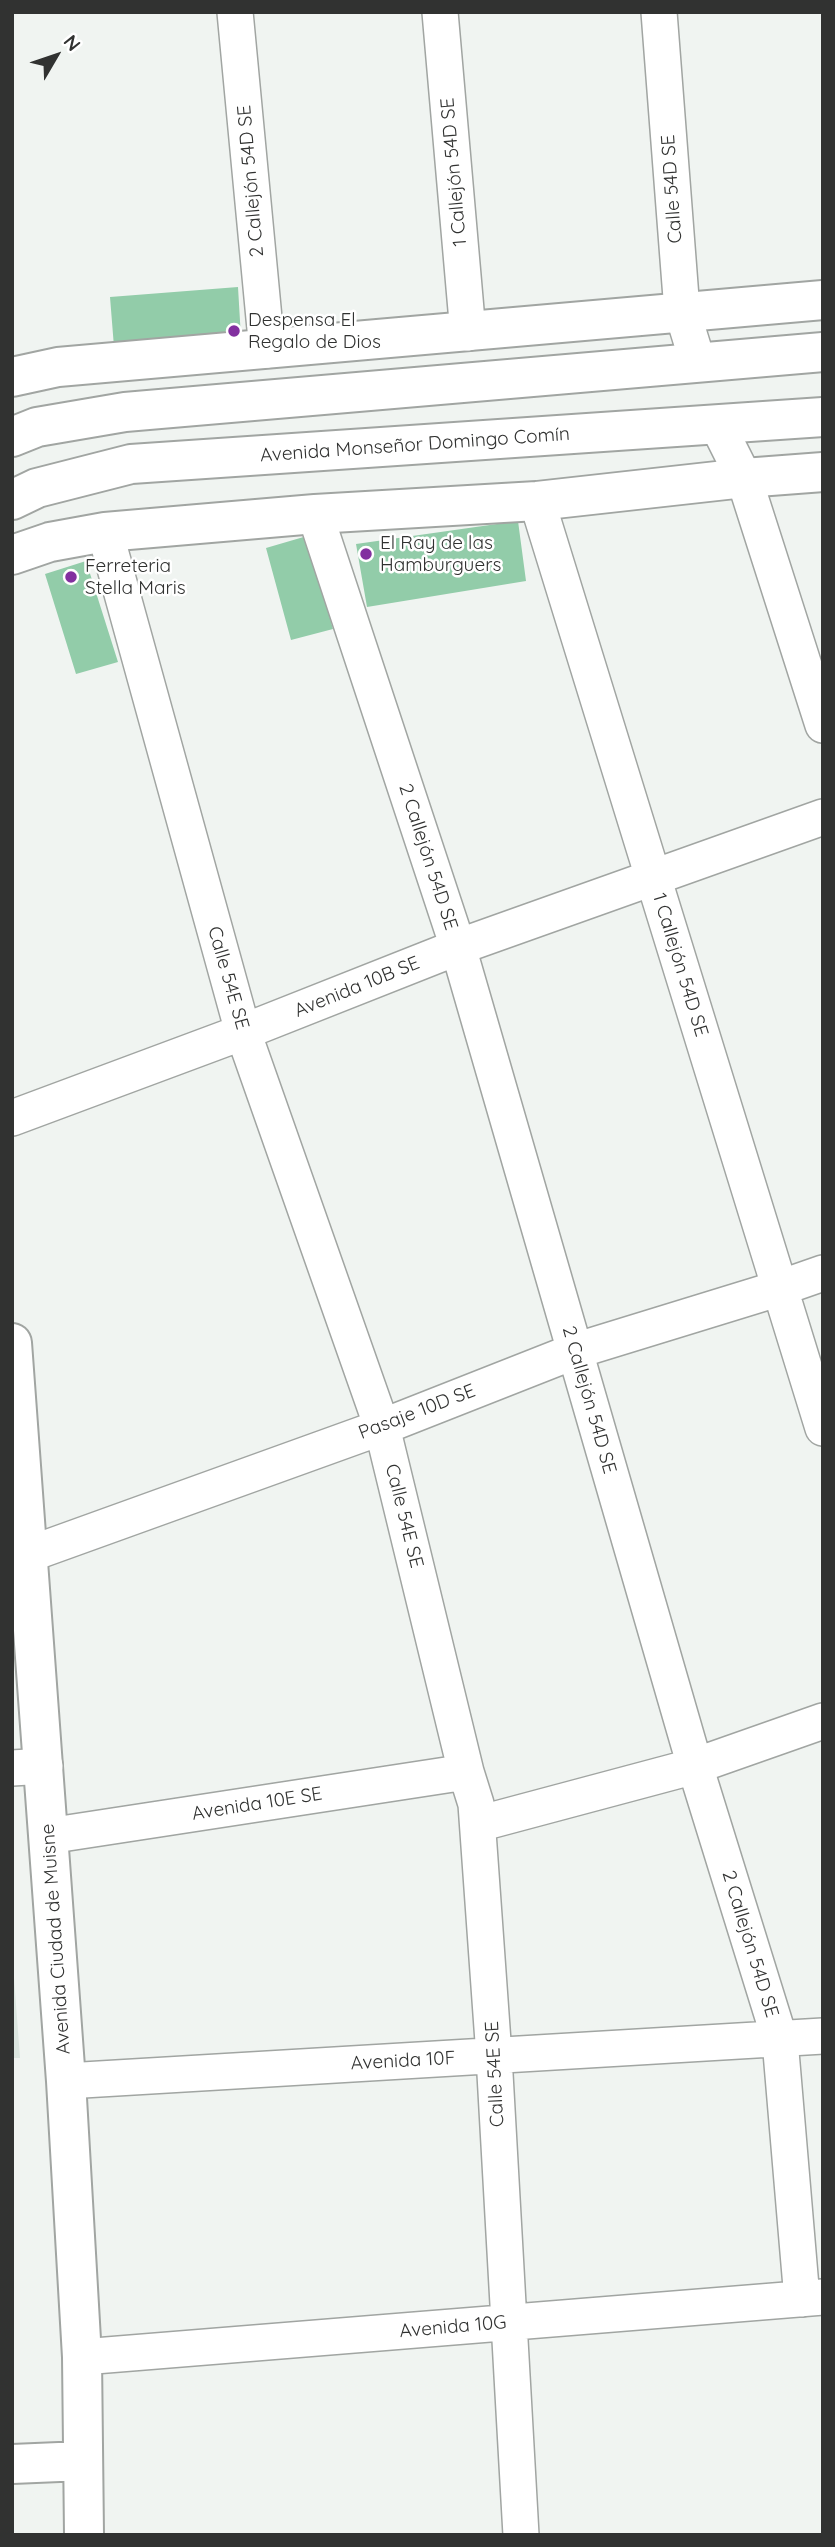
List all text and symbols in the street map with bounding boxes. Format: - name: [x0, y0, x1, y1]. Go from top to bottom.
- north arrow: [21, 21, 91, 91]
- text: N: [59, 30, 86, 56]
- street label: 1 Callejón 54D SE: [436, 97, 472, 247]
- street label: 2 Callejón 54D SE: [233, 104, 269, 258]
- street label: Calle 54D SE: [657, 134, 687, 244]
- place label: Despensa El Regalo de Dios: [248, 309, 381, 353]
- marker: Despensa El Regalo de Dios: [226, 323, 242, 339]
- street label: Avenida Monseñor Domingo Comín: [259, 423, 571, 467]
- place label: El Ray de las Hamburguers: [380, 532, 501, 576]
- marker: El Ray de las Hamburguers: [358, 546, 374, 562]
- place label: Ferreteria Stella Maris: [85, 555, 186, 599]
- marker: Ferreteria Stella Maris: [63, 569, 79, 585]
- street label: 2 Callejón 54D SE: [394, 781, 462, 933]
- street label: 1 Callejón 54D SE: [647, 890, 713, 1040]
- street label: Calle 54E SE: [202, 924, 254, 1032]
- street label: Avenida 10B SE: [291, 952, 423, 1022]
- street label: 2 Callejón 54D SE: [557, 1324, 621, 1476]
- street label: Pasaje 10D SE: [355, 1379, 479, 1445]
- street label: Calle 54E SE: [380, 1462, 428, 1570]
- street label: Avenida 10E SE: [190, 1782, 324, 1826]
- street label: Avenida Ciudad de Muisne: [37, 1823, 75, 2055]
- street label: 2 Callejón 54D SE: [717, 1868, 783, 2020]
- street label: Calle 54E SE: [481, 2020, 509, 2128]
- street label: Avenida 10F: [350, 2047, 456, 2075]
- street label: Avenida 10G: [399, 2311, 507, 2343]

